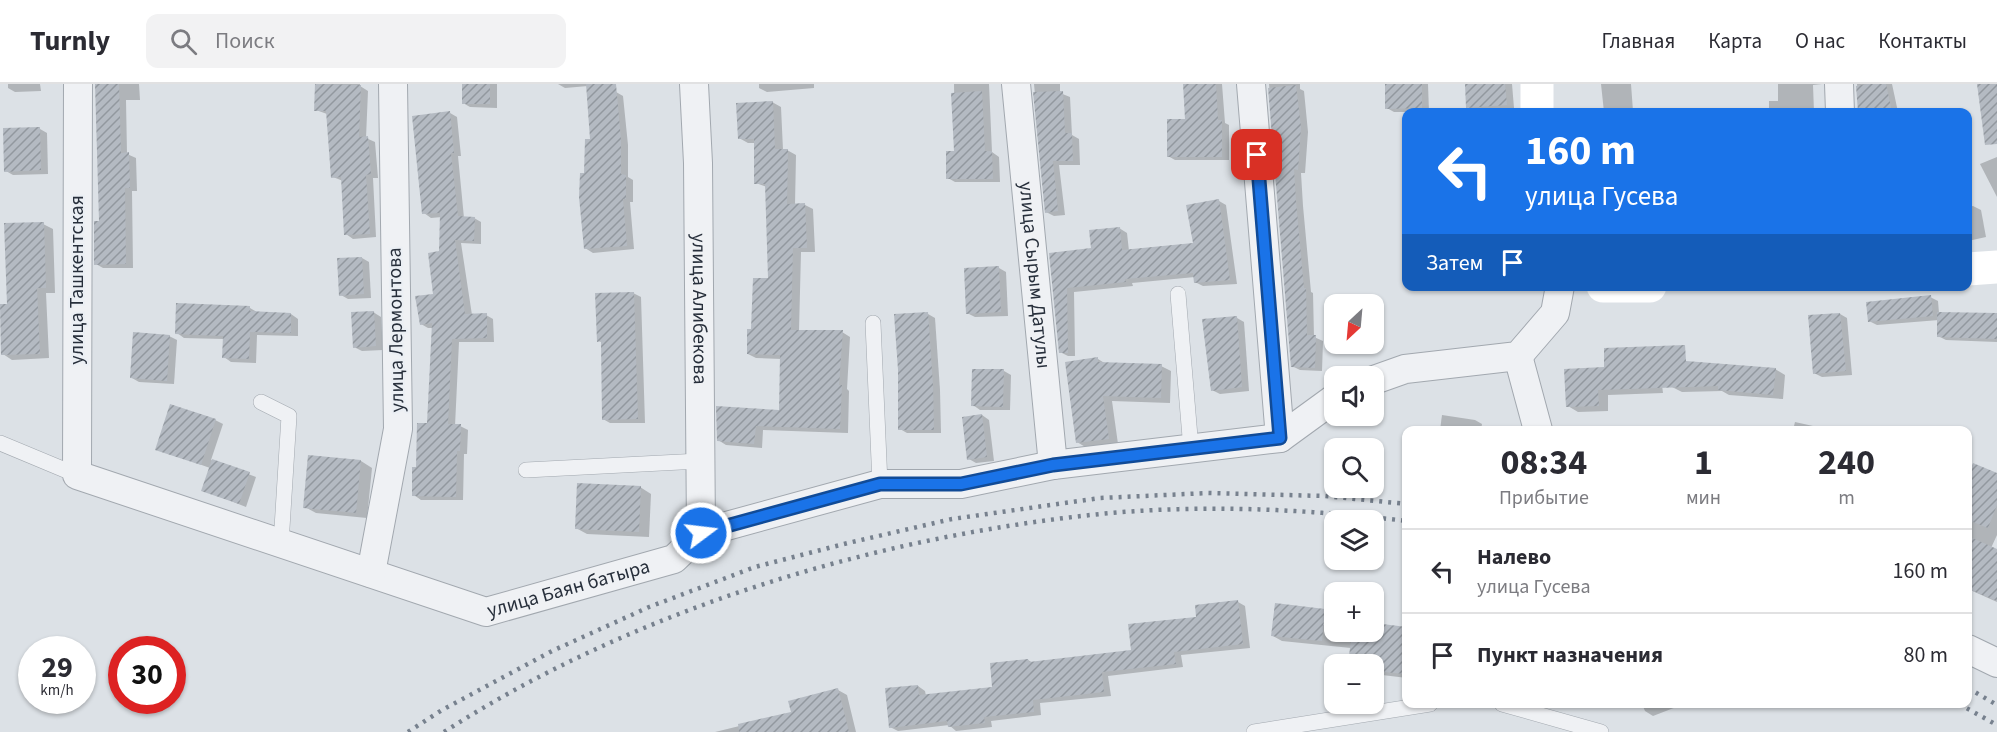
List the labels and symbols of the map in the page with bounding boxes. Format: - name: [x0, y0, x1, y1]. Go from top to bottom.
- pin: [1231, 129, 1282, 180]
- street label: улица Сырым Датулы: [1012, 180, 1058, 370]
- street label: улица Ташкентская: [63, 195, 91, 365]
- street label: улица Алибекова: [685, 233, 714, 385]
- street label: улица Лермонтова: [381, 247, 411, 413]
- north arrow: [1324, 294, 1384, 354]
- position arrow: [669, 501, 733, 565]
- street label: улица Баян батыра: [484, 553, 653, 625]
- speed limit sign: 30: [108, 636, 186, 714]

